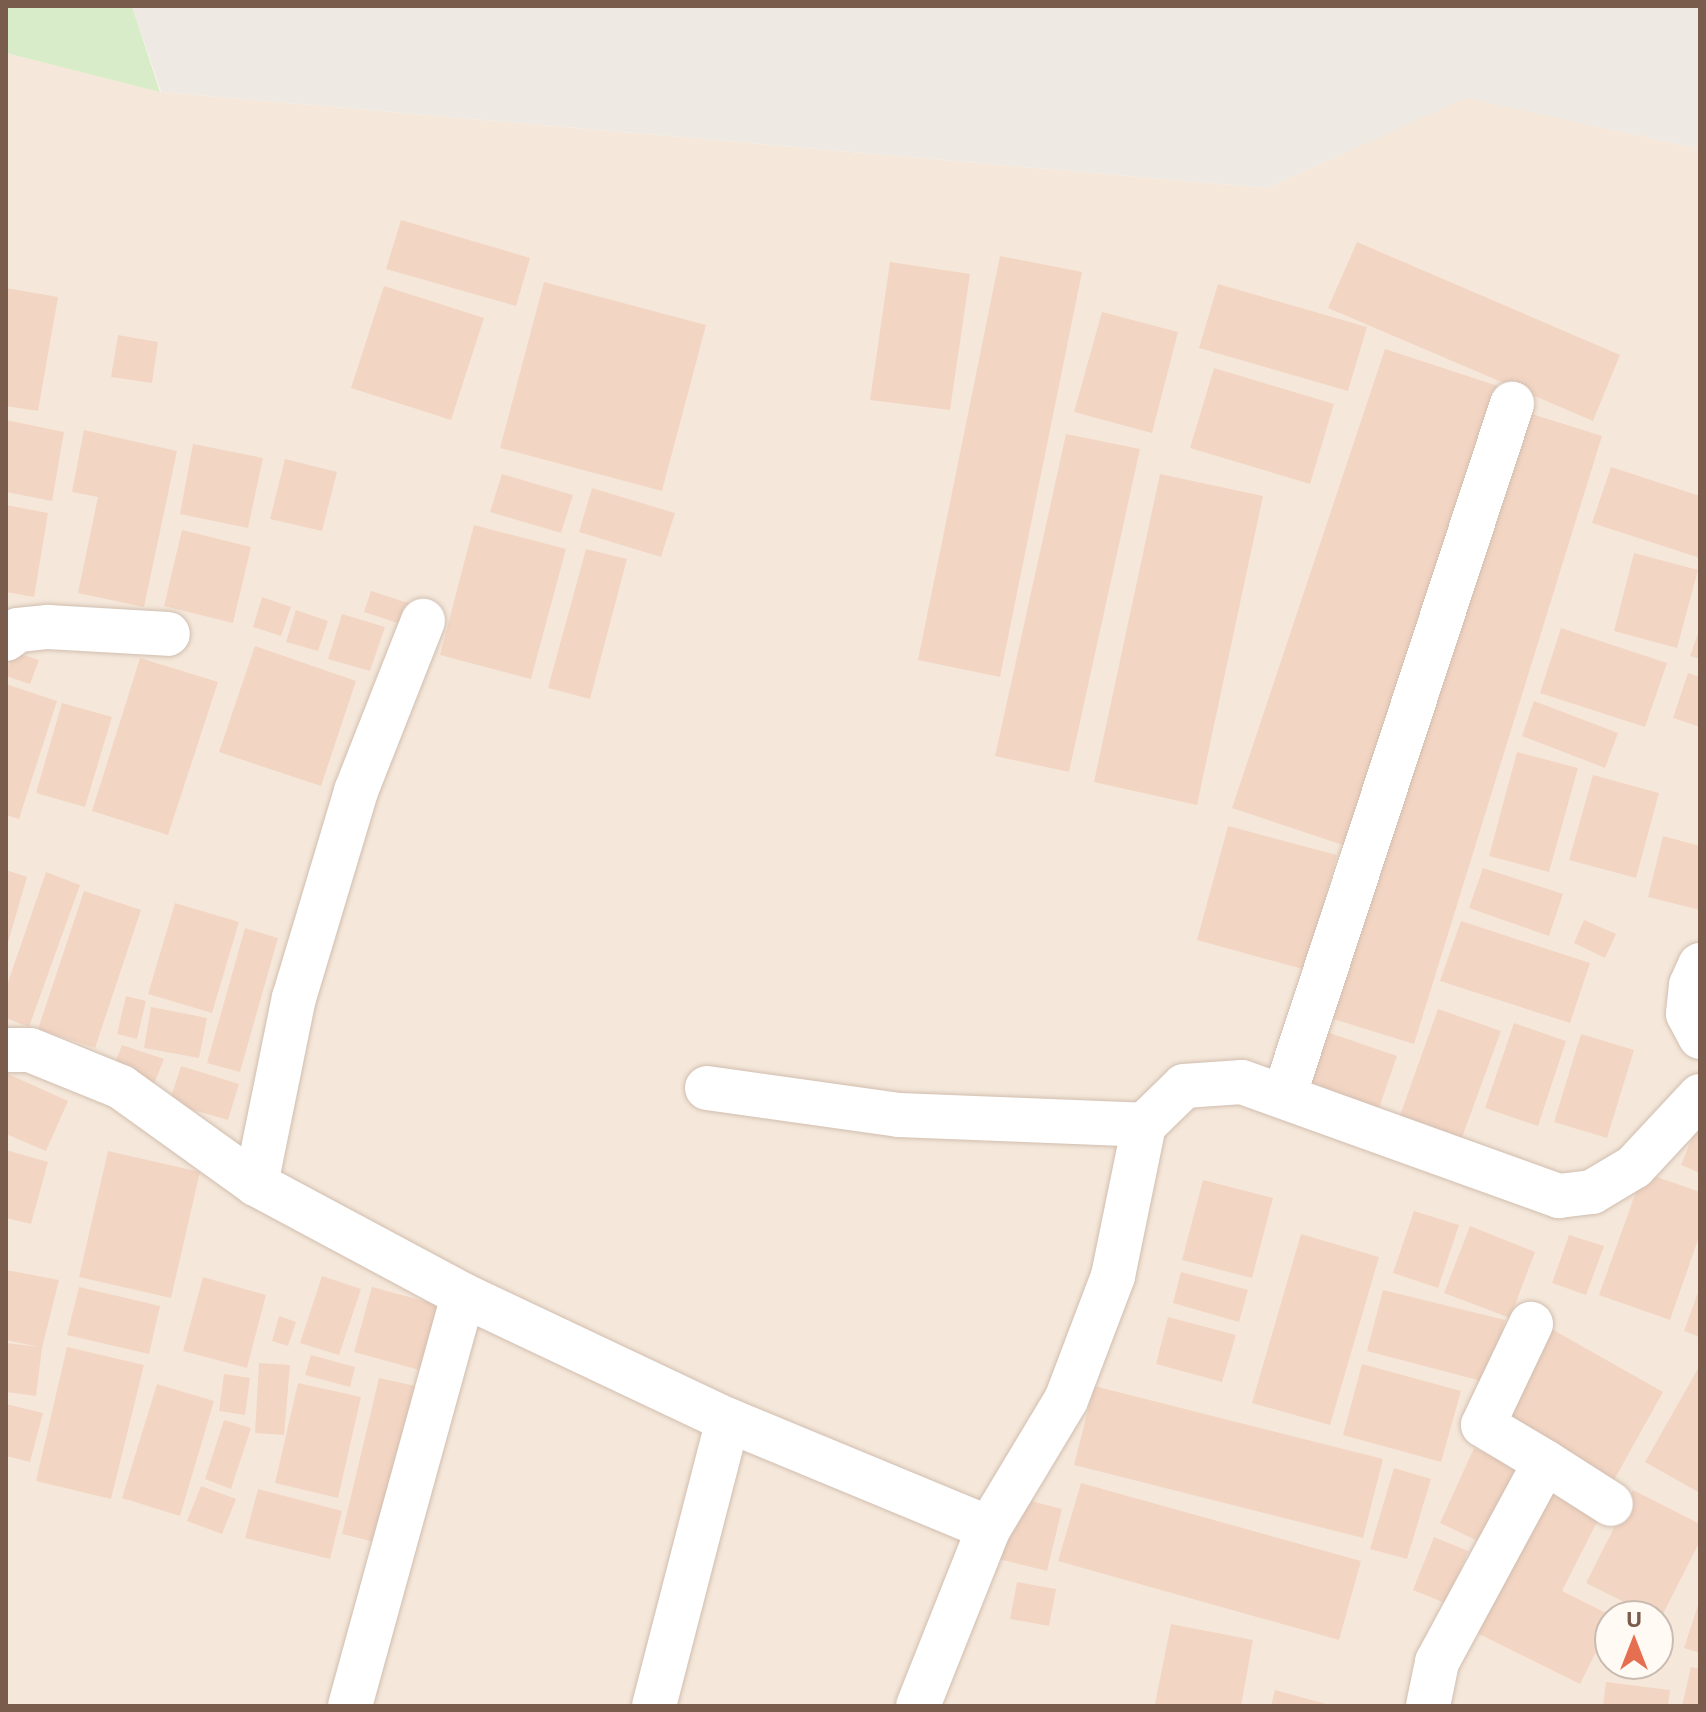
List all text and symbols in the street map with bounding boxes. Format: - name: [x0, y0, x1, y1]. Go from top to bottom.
- north arrow: [1594, 1600, 1674, 1680]
- text: U: [1626, 1603, 1642, 1633]

